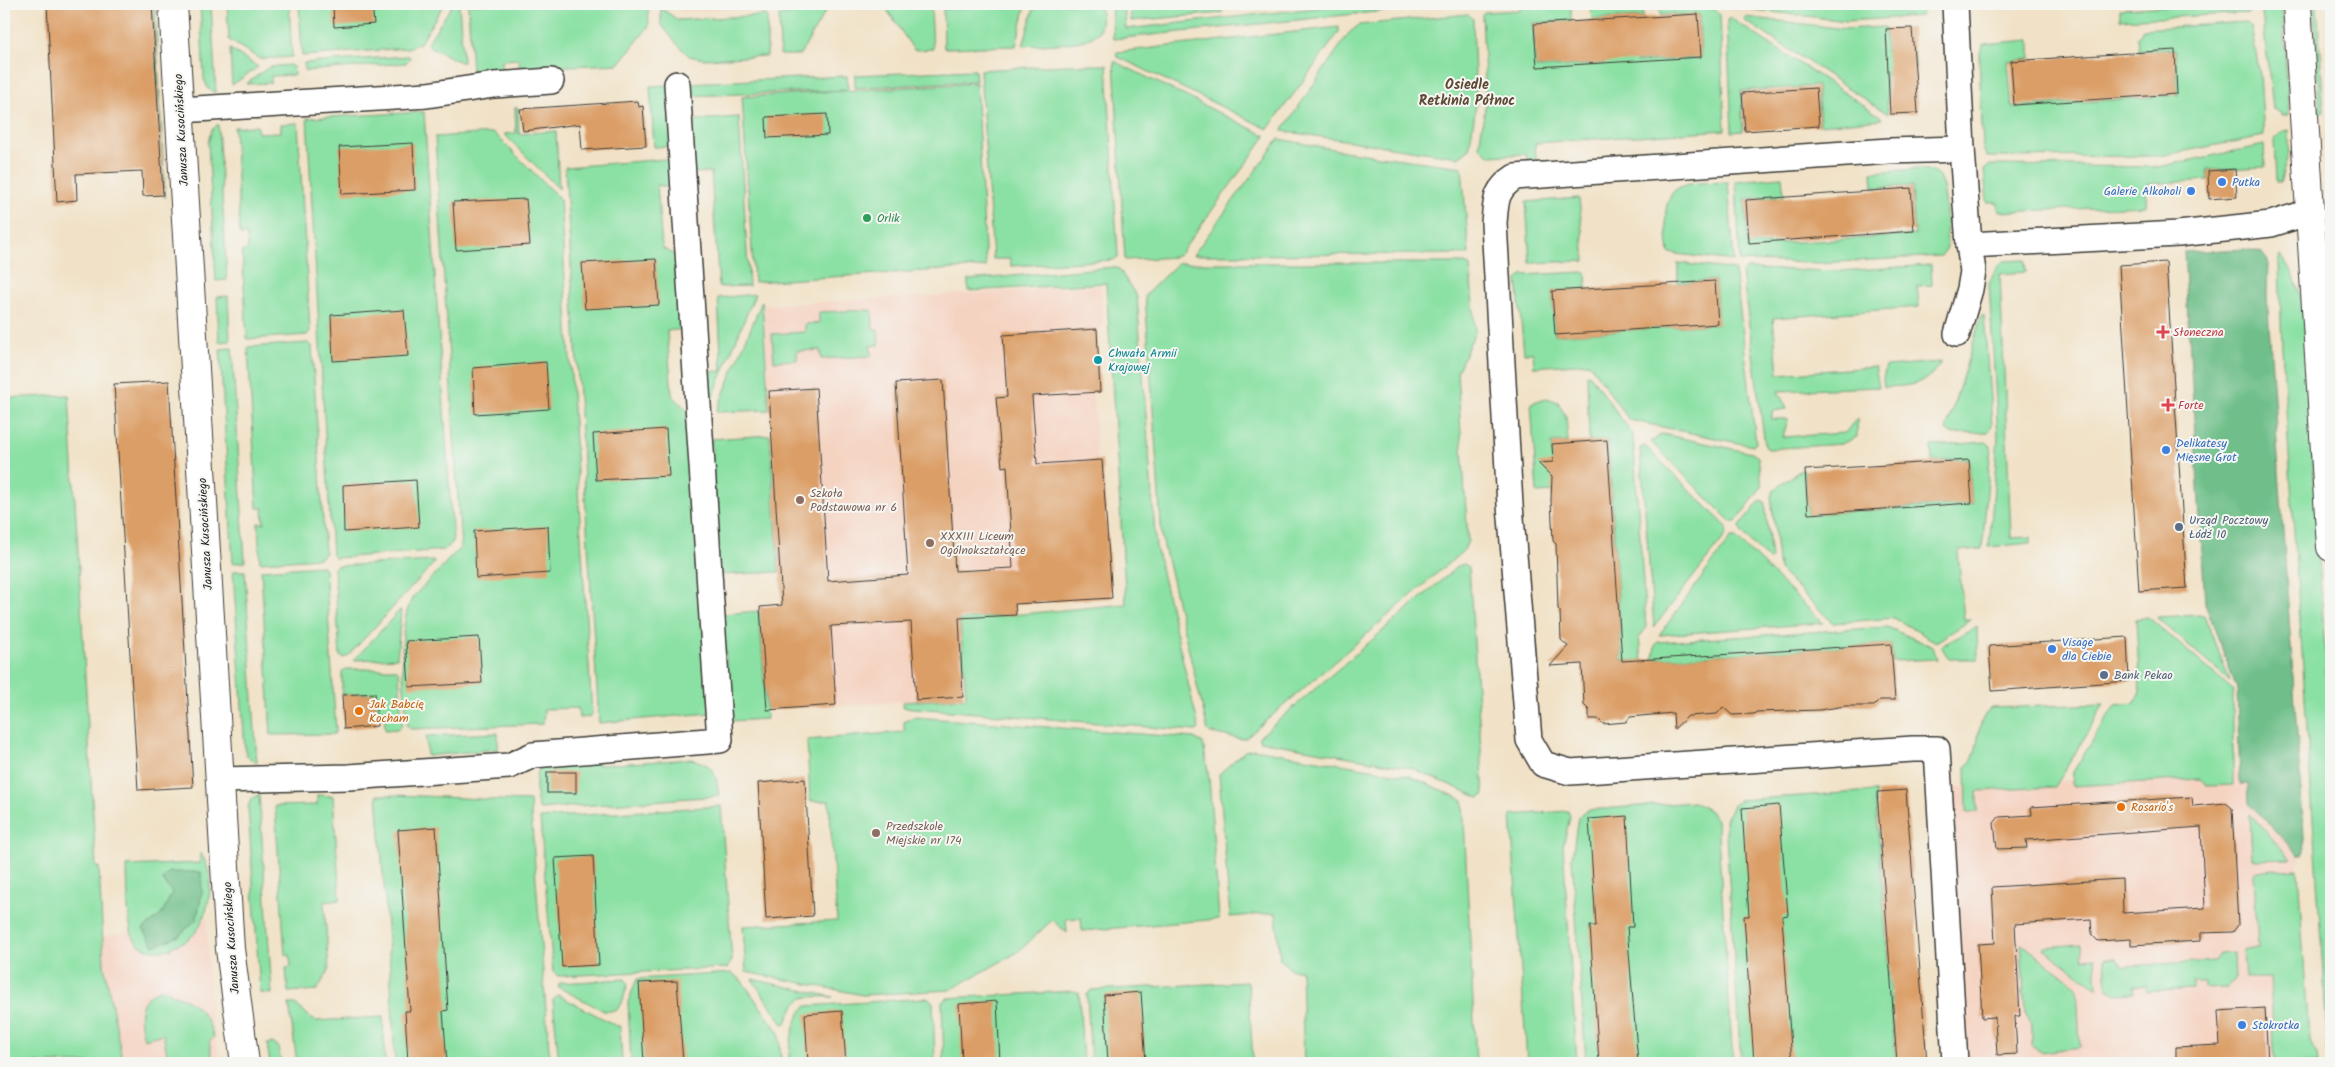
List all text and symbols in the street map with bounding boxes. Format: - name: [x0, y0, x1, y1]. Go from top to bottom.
- street label: Janusza Kusocińskiego: [169, 73, 194, 187]
- district label: Osiedle Retkinia Północ: [1419, 74, 1515, 112]
- place label: Putka: [2232, 173, 2261, 192]
- marker: Putka: [2216, 176, 2228, 188]
- place label: Galerie Alkoholi: [2104, 182, 2182, 201]
- marker: Galerie Alkoholi: [2185, 185, 2197, 197]
- place label: Orlik: [877, 209, 900, 228]
- marker: Orlik: [861, 212, 873, 224]
- place label: Słoneczna: [2173, 323, 2224, 342]
- marker: Słoneczna: [2157, 326, 2169, 338]
- place label: Chwała Armii Krajowej: [1108, 344, 1178, 377]
- marker: Chwała Armii Krajowej: [1092, 354, 1104, 366]
- place label: Forte: [2178, 396, 2204, 415]
- marker: Forte: [2162, 399, 2174, 411]
- place label: Delikatesy Mięsne Grot: [2176, 434, 2237, 467]
- marker: Delikatesy Mięsne Grot: [2160, 444, 2172, 456]
- street label: Janusza Kusocińskiego: [193, 477, 218, 591]
- place label: Szkoła Podstawowa nr 6: [810, 484, 897, 517]
- marker: Szkoła Podstawowa nr 6: [794, 494, 806, 506]
- place label: Urząd Pocztowy Łódź 10: [2189, 511, 2269, 544]
- marker: Urząd Pocztowy Łódź 10: [2173, 521, 2185, 533]
- place label: XXXIII Liceum Ogólnokształcące: [940, 527, 1026, 560]
- marker: XXXIII Liceum Ogólnokształcące: [924, 537, 936, 549]
- place label: Visage dla Ciebie: [2062, 633, 2112, 666]
- marker: Visage dla Ciebie: [2046, 643, 2058, 655]
- place label: Bank Pekao: [2114, 666, 2173, 685]
- marker: Bank Pekao: [2098, 669, 2110, 681]
- place label: Jak Babcię Kocham: [369, 695, 424, 728]
- marker: Jak Babcię Kocham: [353, 705, 365, 717]
- place label: Rosario's: [2131, 798, 2173, 817]
- marker: Rosario's: [2115, 801, 2127, 813]
- place label: Przedszkole Miejskie nr 174: [886, 817, 962, 850]
- marker: Przedszkole Miejskie nr 174: [870, 827, 882, 839]
- street label: Janusza Kusocińskiego: [218, 881, 245, 995]
- place label: Stokrotka: [2252, 1016, 2300, 1035]
- marker: Stokrotka: [2236, 1019, 2248, 1031]

